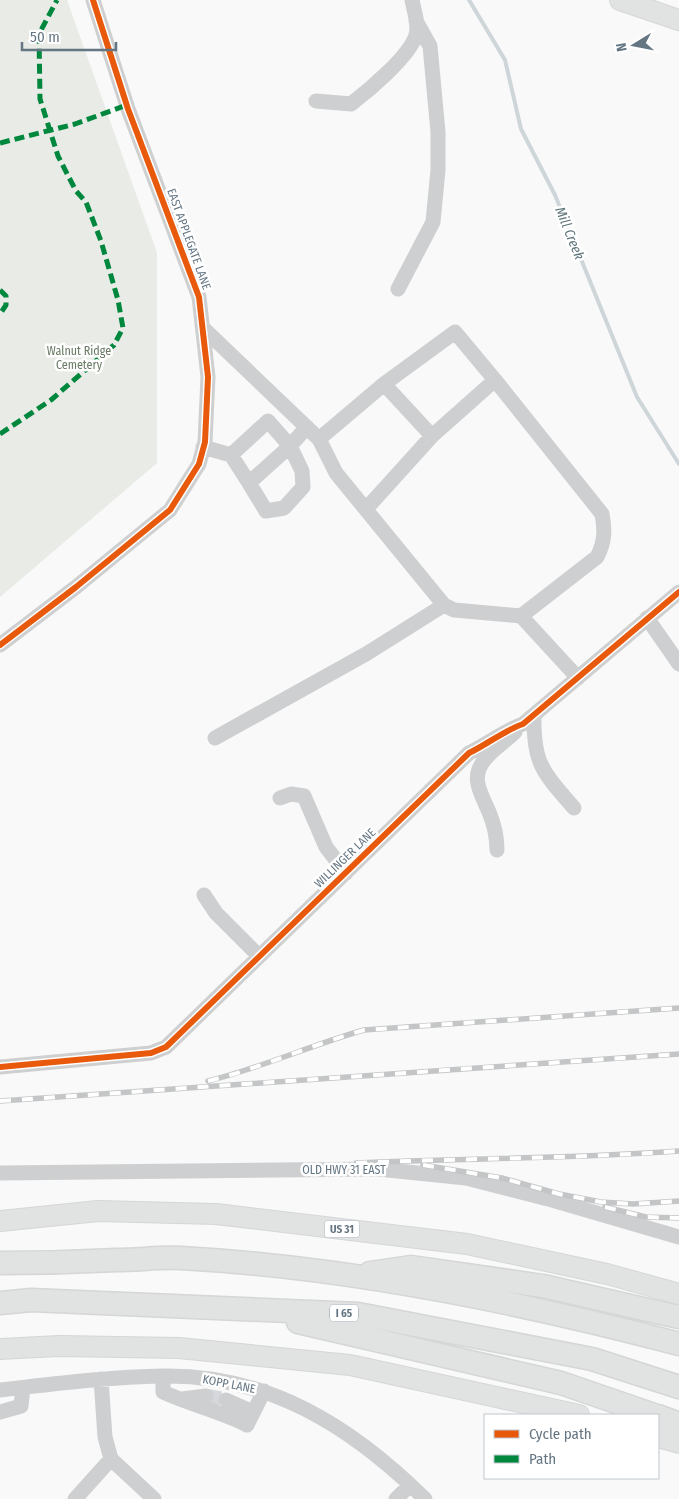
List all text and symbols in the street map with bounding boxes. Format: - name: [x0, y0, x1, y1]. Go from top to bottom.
- scale bar: [22, 20, 116, 52]
- north arrow: [609, 20, 659, 70]
- text: 50 m: [30, 28, 60, 46]
- text: N: [613, 42, 631, 53]
- street label: EAST APPLEGATE LANE: [164, 186, 214, 292]
- water label: Mill Creek: [551, 204, 588, 262]
- park label: Walnut Ridge Cemetery: [47, 344, 111, 372]
- street label: WILLINGER LANE: [312, 825, 379, 891]
- street label: OLD HWY 31 EAST: [302, 1163, 386, 1177]
- road number: US 31: [324, 1220, 360, 1238]
- road number: I 65: [330, 1305, 358, 1322]
- street label: KOPP LANE: [201, 1372, 257, 1396]
- legend: [484, 1414, 659, 1479]
- text: Cycle path: [529, 1425, 592, 1443]
- text: Path: [529, 1450, 556, 1468]

